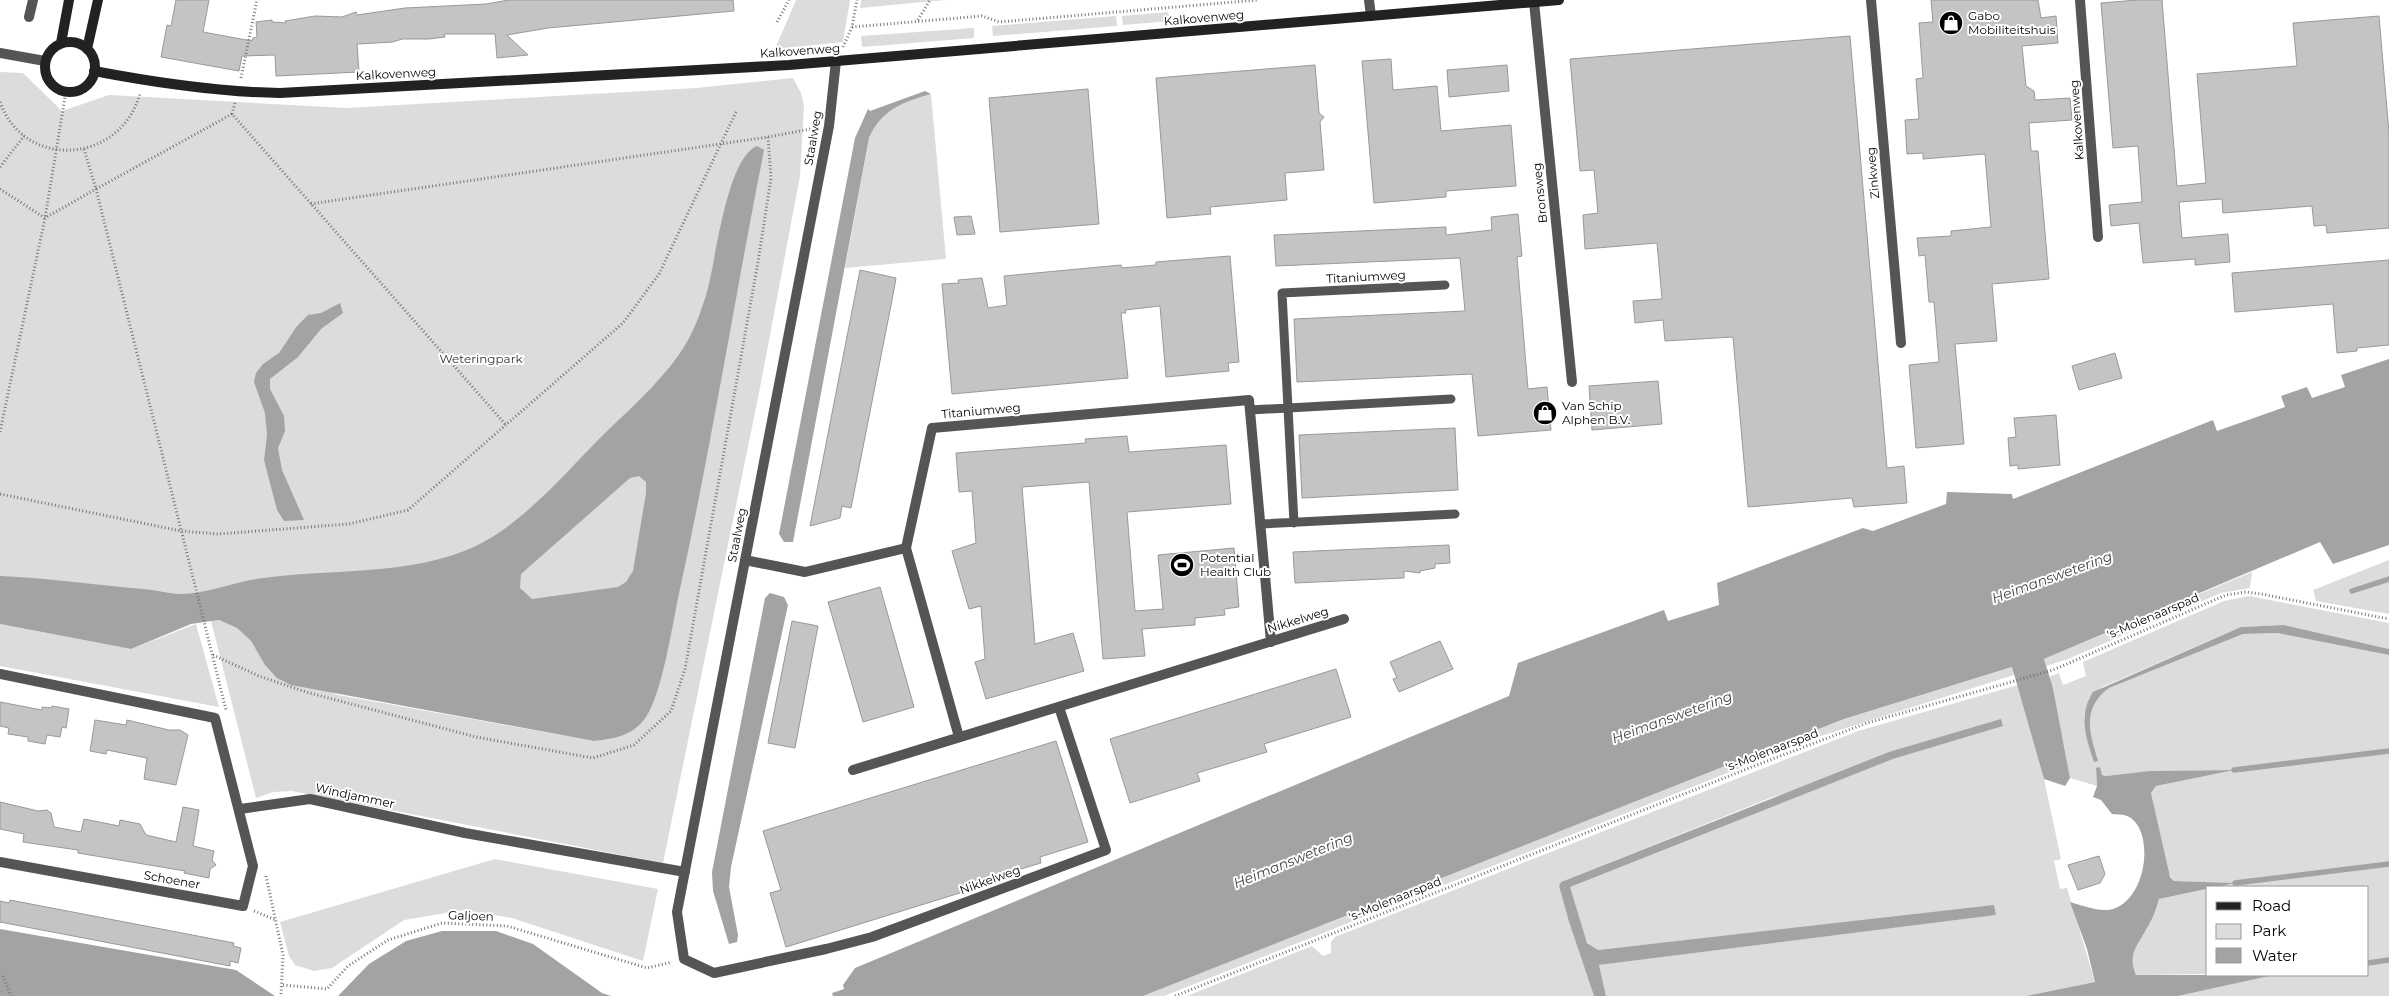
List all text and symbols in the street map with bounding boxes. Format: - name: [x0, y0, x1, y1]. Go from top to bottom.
- street label: Kalkovenweg: [1163, 7, 1245, 28]
- place label: Gabo Mobiliteitshuis: [1968, 8, 2056, 37]
- shop icon: Gabo Mobiliteitshuis: [1938, 10, 1964, 36]
- street label: Kalkovenweg: [759, 40, 841, 61]
- street label: Kalkovenweg: [355, 64, 436, 83]
- street label: Kalkovenweg: [2066, 79, 2087, 161]
- street label: Staalweg: [800, 109, 825, 166]
- street label: Zinkweg: [1863, 147, 1882, 200]
- street label: Bronsweg: [1529, 162, 1550, 224]
- street label: Titaniumweg: [1326, 267, 1406, 286]
- park label: Weteringpark: [439, 351, 523, 366]
- place label: Van Schip Alphen B.V.: [1562, 398, 1630, 427]
- street label: Titaniumweg: [941, 400, 1021, 421]
- shop icon: Van Schip Alphen B.V.: [1532, 400, 1558, 426]
- street label: Staalweg: [724, 506, 749, 563]
- water label: Heimanswetering: [1989, 547, 2115, 607]
- place label: Potential Health Club: [1200, 550, 1271, 579]
- sports icon: Potential Health Club: [1169, 552, 1195, 578]
- street label: 's-Molenaarspad: [2105, 589, 2201, 642]
- street label: Nikkelweg: [1265, 603, 1330, 636]
- water label: Heimanswetering: [1609, 687, 1735, 747]
- street label: 's-Molenaarspad: [1723, 725, 1821, 774]
- street label: Windjammer: [314, 780, 396, 811]
- water label: Heimanswetering: [1231, 828, 1355, 892]
- street label: Nikkelweg: [957, 862, 1022, 897]
- street label: Schoener: [143, 867, 202, 892]
- street label: 's-Molenaarspad: [1346, 873, 1443, 924]
- legend: [2206, 886, 2369, 976]
- text: Road: [2252, 896, 2291, 915]
- street label: Galjoen: [448, 907, 494, 924]
- text: Park: [2252, 921, 2286, 940]
- text: Water: [2252, 946, 2298, 965]

